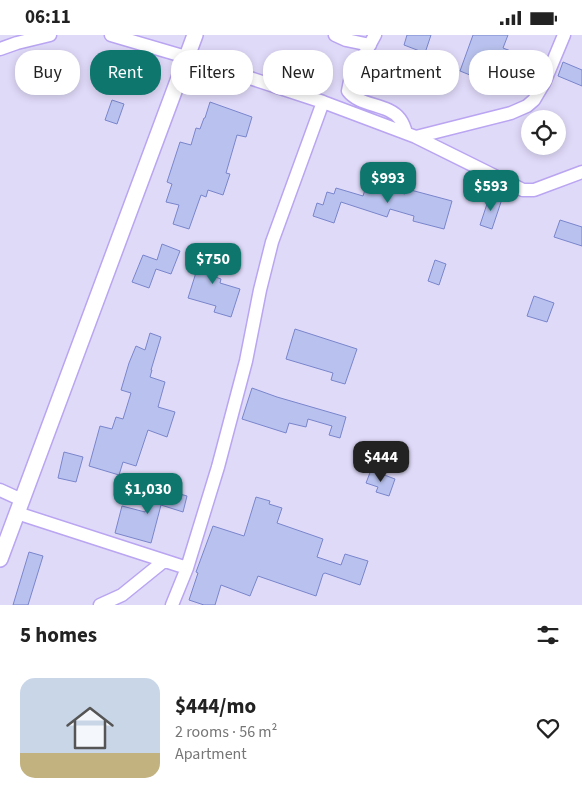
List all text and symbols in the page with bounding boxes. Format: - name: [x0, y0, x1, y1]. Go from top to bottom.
- text: 06:11: [25, 4, 71, 31]
- chip: Buy: [15, 50, 80, 95]
- chip: Rent: [90, 50, 161, 95]
- chip: Filters: [171, 50, 253, 95]
- chip: New: [263, 50, 333, 95]
- chip: Apartment: [343, 50, 459, 95]
- chip: House: [469, 50, 553, 95]
- map controls: [521, 110, 566, 155]
- button: locate: [521, 110, 566, 155]
- pin: $993: [358, 161, 418, 204]
- text: $993: [371, 167, 405, 189]
- pin: $593: [461, 169, 521, 212]
- text: $593: [474, 175, 508, 197]
- pin: $750: [183, 243, 243, 285]
- text: $750: [196, 248, 230, 270]
- pin: $444: [351, 441, 411, 483]
- text: $444: [364, 446, 398, 468]
- pin: $1,030: [107, 473, 189, 515]
- text: $1,030: [124, 478, 172, 500]
- text: 5 homes: [20, 620, 97, 650]
- icon: filters: [534, 621, 562, 649]
- text: $444/mo: [175, 691, 256, 721]
- icon: home: [60, 698, 120, 758]
- icon: heart: [534, 714, 562, 742]
- text: 2 rooms · 56 m²: [175, 721, 277, 743]
- text: Apartment: [175, 743, 247, 765]

